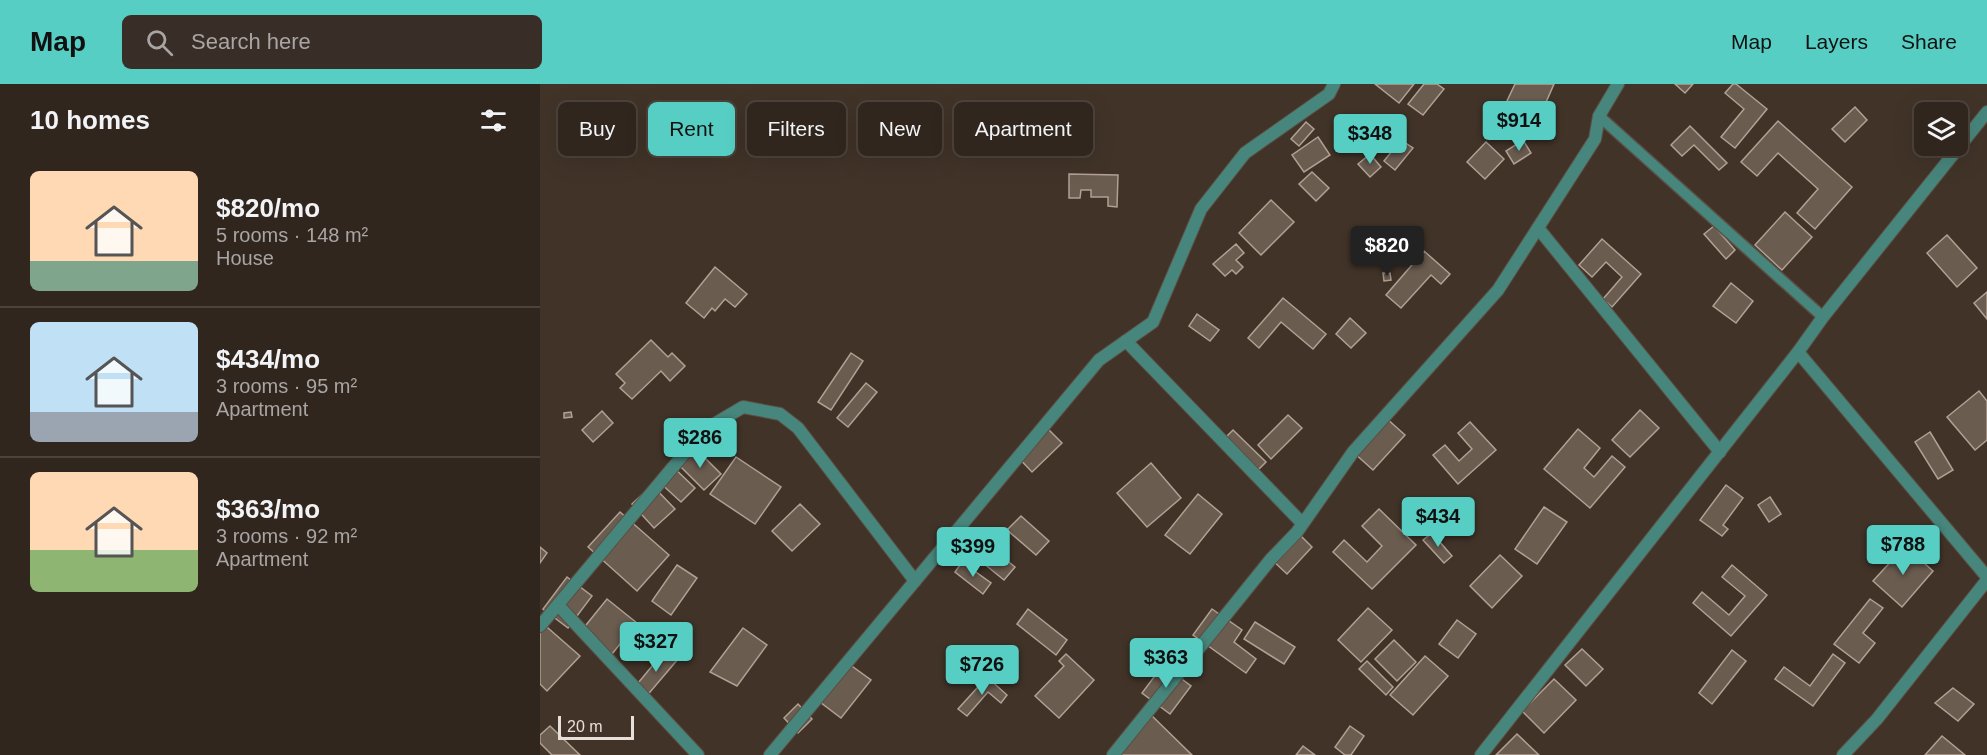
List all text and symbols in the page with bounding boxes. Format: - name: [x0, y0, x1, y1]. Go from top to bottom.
- search box: [122, 15, 542, 69]
- text: Map: [30, 26, 86, 57]
- icon: search: [143, 26, 176, 59]
- text: Search here: [191, 29, 311, 54]
- text: Map: [1731, 30, 1772, 53]
- text: Layers: [1805, 30, 1868, 53]
- text: Share: [1901, 30, 1957, 53]
- pin: $914: [1483, 101, 1555, 152]
- chip: Buy: [558, 102, 636, 156]
- chip: Rent: [648, 102, 735, 156]
- chip: Filters: [747, 102, 846, 156]
- chip: New: [858, 102, 942, 156]
- chip: Apartment: [954, 102, 1093, 156]
- map controls: [1914, 102, 1968, 156]
- button: layers: [1914, 102, 1968, 156]
- icon: filters: [477, 104, 510, 137]
- text: 10 homes: [30, 105, 150, 135]
- text: $914: [1497, 109, 1541, 131]
- pin: $348: [1334, 114, 1406, 165]
- text: $348: [1348, 122, 1392, 144]
- text: $820/mo: [216, 193, 320, 223]
- icon: home: [78, 195, 150, 267]
- text: 5 rooms · 148 m²: [216, 224, 368, 246]
- pin: $820: [1351, 226, 1423, 277]
- text: $820: [1365, 234, 1409, 256]
- text: House: [216, 247, 274, 269]
- text: $434/mo: [216, 344, 320, 374]
- icon: home: [78, 346, 150, 418]
- text: 3 rooms · 95 m²: [216, 375, 357, 397]
- text: Apartment: [216, 398, 308, 420]
- pin: $286: [664, 418, 736, 469]
- text: $286: [678, 426, 722, 448]
- text: $363/mo: [216, 494, 320, 524]
- icon: home: [78, 496, 150, 568]
- pin: $434: [1402, 497, 1474, 548]
- text: $434: [1416, 505, 1460, 527]
- text: 3 rooms · 92 m²: [216, 525, 357, 547]
- pin: $788: [1867, 525, 1939, 576]
- pin: $399: [937, 527, 1009, 578]
- text: $788: [1881, 533, 1925, 555]
- text: $399: [951, 535, 995, 557]
- text: Apartment: [216, 548, 308, 570]
- pin: $327: [620, 622, 692, 673]
- text: $327: [634, 630, 678, 652]
- pin: $363: [1130, 638, 1202, 689]
- pin: $726: [946, 645, 1018, 696]
- text: $363: [1144, 646, 1188, 668]
- text: $726: [960, 653, 1004, 675]
- scale bar: [558, 713, 634, 740]
- text: 20 m: [567, 718, 603, 735]

